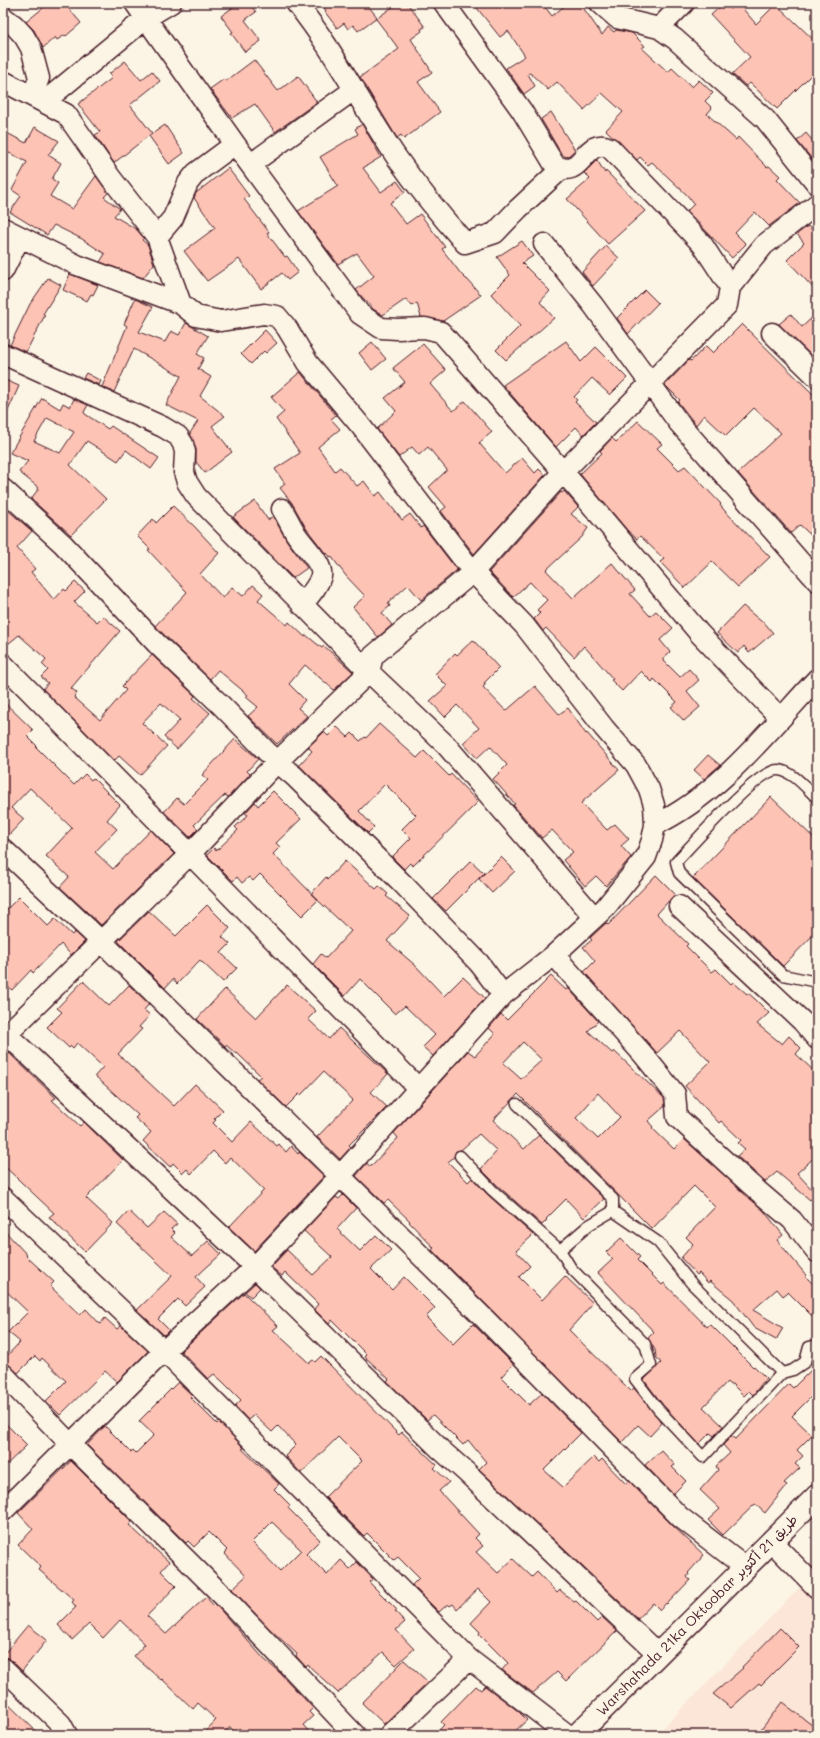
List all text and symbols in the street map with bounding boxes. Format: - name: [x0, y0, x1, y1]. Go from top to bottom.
- street label: Warshahada 21ka Oktoobar طريق 21 أكتوبر: [592, 1510, 801, 1719]

